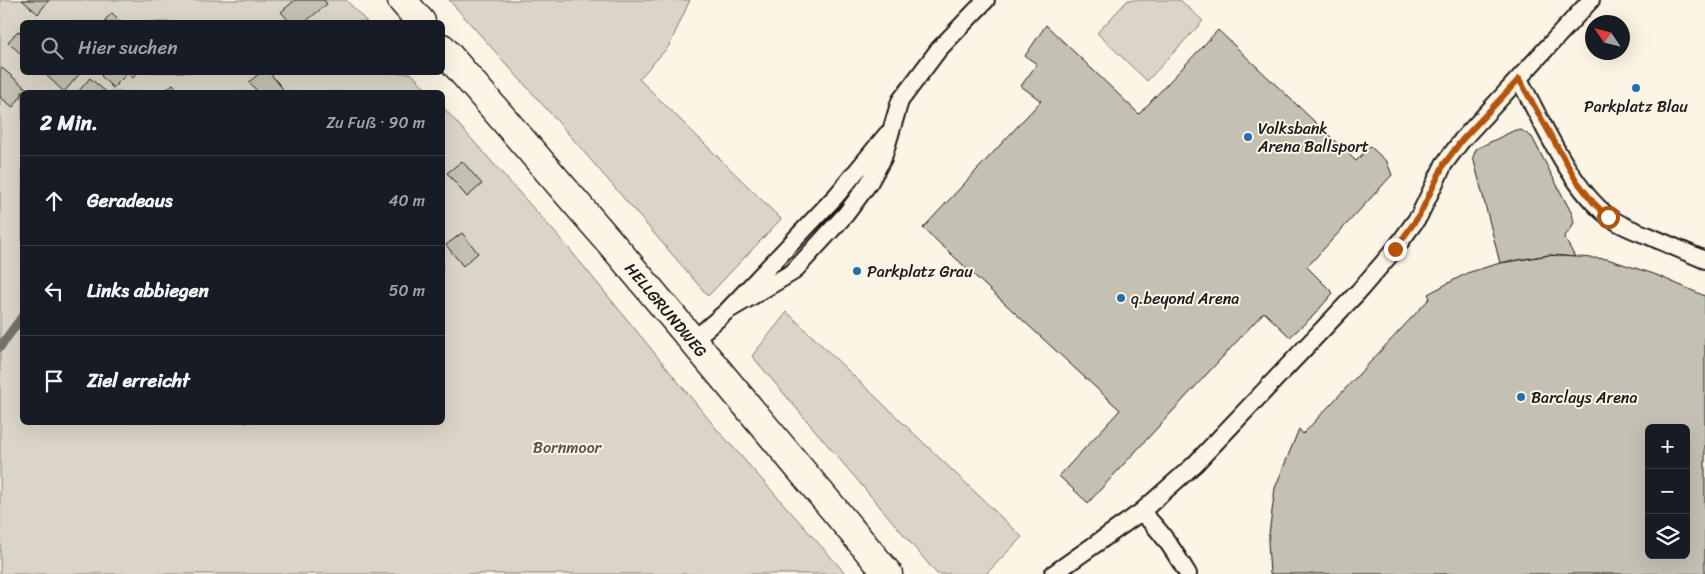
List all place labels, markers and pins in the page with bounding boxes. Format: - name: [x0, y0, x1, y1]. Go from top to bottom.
- marker: Parkplatz Blau: [1630, 82, 1642, 94]
- place label: Parkplatz Blau: [1584, 92, 1688, 121]
- place label: Volksbank Arena Ballsport: [1257, 114, 1369, 161]
- marker: Volksbank Arena Ballsport: [1242, 131, 1254, 143]
- place label: Parkplatz Grau: [867, 257, 973, 286]
- marker: Parkplatz Grau: [851, 265, 863, 277]
- place label: q.beyond Arena: [1131, 284, 1239, 313]
- marker: q.beyond Arena: [1115, 292, 1127, 304]
- place label: Barclays Arena: [1531, 383, 1638, 412]
- marker: Barclays Arena: [1515, 391, 1527, 403]

